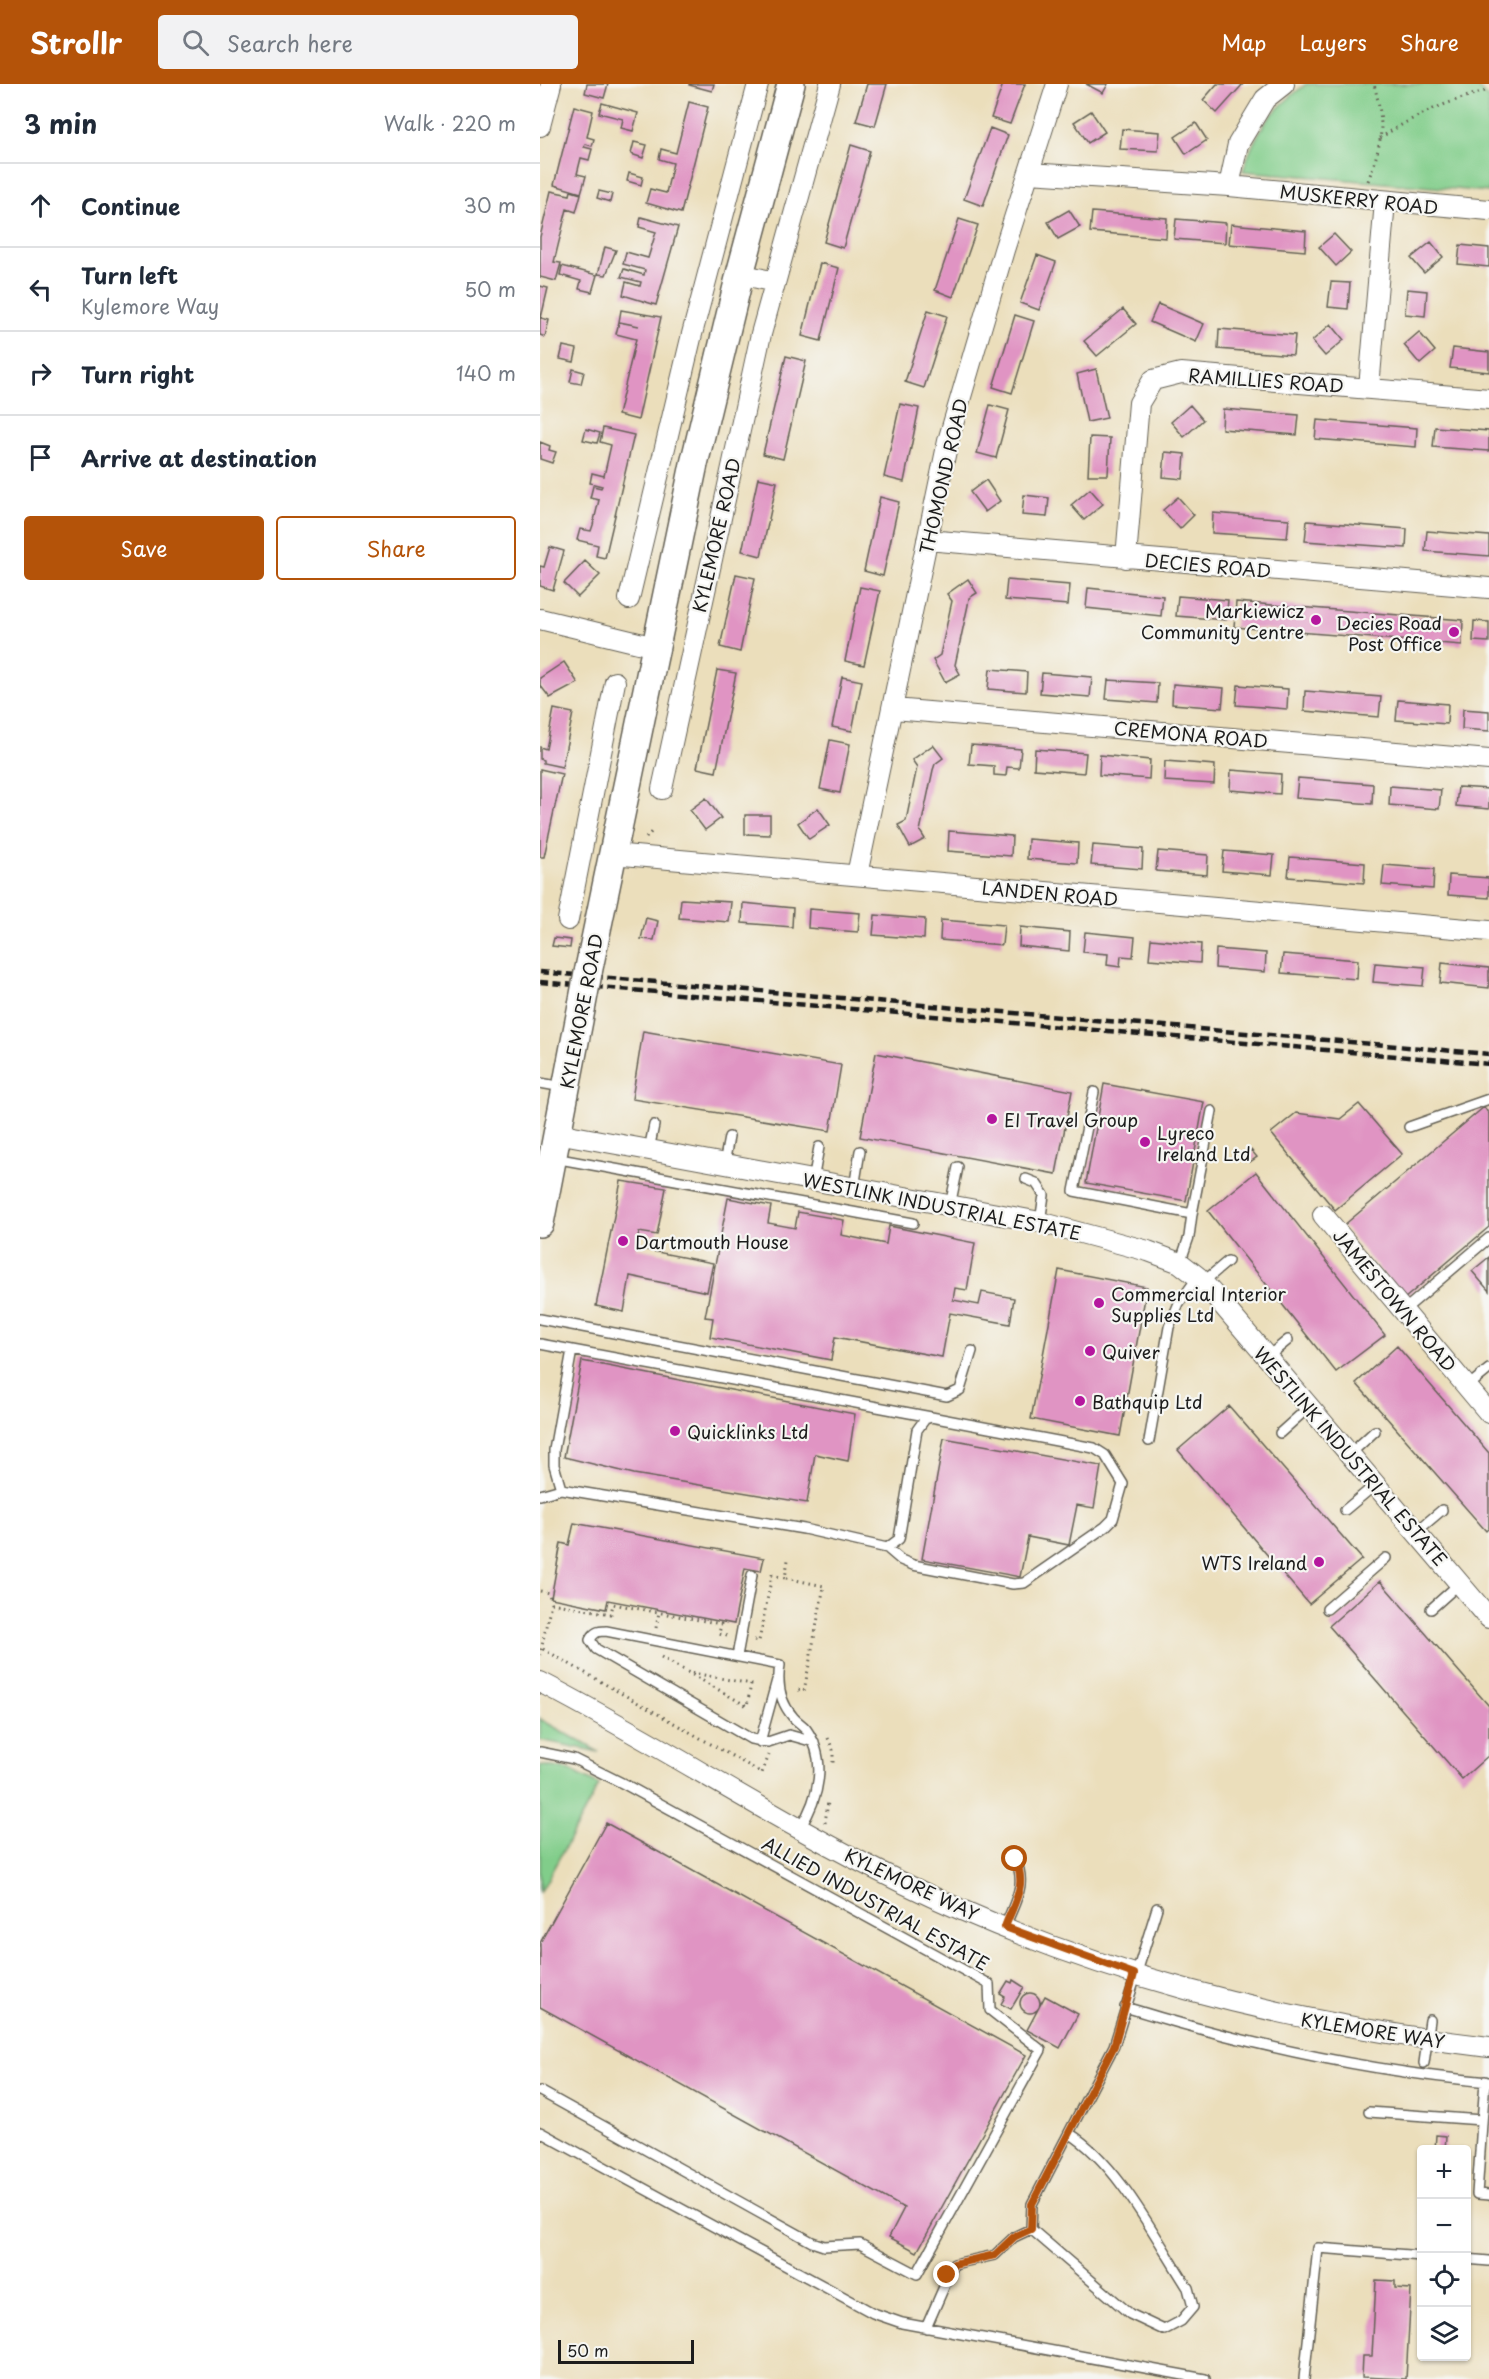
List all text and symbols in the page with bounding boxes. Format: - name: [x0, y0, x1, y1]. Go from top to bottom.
- search box: [158, 15, 578, 69]
- text: Strollr: [30, 21, 122, 64]
- icon: search: [179, 26, 212, 59]
- text: Search here: [227, 26, 353, 59]
- text: Map: [1222, 26, 1266, 58]
- text: Layers: [1299, 26, 1367, 58]
- text: Share: [1400, 26, 1459, 58]
- text: 3 min: [24, 104, 97, 143]
- text: Walk · 220 m: [384, 108, 516, 138]
- street label: MUSKERRY ROAD: [1278, 177, 1440, 221]
- icon: ahead: [24, 189, 57, 222]
- text: Continue: [81, 189, 180, 222]
- text: 30 m: [463, 190, 516, 220]
- text: Turn left: [81, 258, 178, 291]
- icon: left: [24, 273, 57, 306]
- text: 50 m: [464, 274, 516, 304]
- text: Kylemore Way: [81, 291, 219, 321]
- icon: right: [24, 357, 57, 390]
- text: Turn right: [81, 357, 194, 390]
- text: 140 m: [456, 358, 516, 388]
- street label: RAMILLIES ROAD: [1187, 361, 1345, 399]
- street label: THOMOND ROAD: [912, 396, 974, 556]
- icon: arrive: [24, 441, 57, 474]
- text: Arrive at destination: [81, 441, 317, 474]
- street label: KYLEMORE ROAD: [685, 455, 747, 615]
- button: Save: [24, 516, 264, 580]
- button: Share: [276, 516, 516, 580]
- street label: DECIES ROAD: [1144, 546, 1272, 584]
- place label: Markiewicz Community Centre: [1141, 597, 1304, 645]
- place label: Decies Road Post Office: [1336, 609, 1442, 657]
- marker: Markiewicz Community Centre: [1309, 613, 1323, 627]
- marker: Decies Road Post Office: [1447, 625, 1461, 639]
- street label: CREMONA ROAD: [1113, 714, 1269, 754]
- street label: LANDEN ROAD: [981, 874, 1119, 912]
- street label: KYLEMORE ROAD: [553, 931, 609, 1091]
- place label: EI Travel Group: [1004, 1106, 1138, 1133]
- marker: EI Travel Group: [985, 1112, 999, 1126]
- place label: Lyreco Ireland Ltd: [1157, 1119, 1251, 1167]
- marker: Lyreco Ireland Ltd: [1138, 1135, 1152, 1149]
- street label: WESTLINK INDUSTRIAL ESTATE: [800, 1166, 1084, 1246]
- street label: JAMESTOWN ROAD: [1327, 1223, 1463, 1377]
- place label: Dartmouth House: [635, 1228, 789, 1255]
- marker: Dartmouth House: [616, 1234, 630, 1248]
- place label: Commercial Interior Supplies Ltd: [1111, 1280, 1287, 1328]
- marker: Commercial Interior Supplies Ltd: [1092, 1296, 1106, 1310]
- place label: Quiver: [1102, 1338, 1160, 1365]
- street label: WESTLINK INDUSTRIAL ESTATE: [1248, 1340, 1454, 1572]
- marker: Quiver: [1083, 1344, 1097, 1358]
- place label: Bathquip Ltd: [1092, 1388, 1203, 1415]
- marker: Bathquip Ltd: [1073, 1394, 1087, 1408]
- place label: Quicklinks Ltd: [687, 1418, 809, 1445]
- marker: Quicklinks Ltd: [668, 1424, 682, 1438]
- place label: WTS Ireland: [1201, 1549, 1307, 1576]
- marker: WTS Ireland: [1312, 1555, 1326, 1569]
- street label: ALLIED INDUSTRIAL ESTATE: [758, 1829, 994, 1977]
- street label: KYLEMORE WAY: [840, 1841, 984, 1927]
- route start: [1001, 1845, 1027, 1871]
- street label: KYLEMORE WAY: [1299, 2005, 1447, 2055]
- map controls: [1417, 2145, 1471, 2361]
- button: +: [1417, 2145, 1471, 2199]
- button: −: [1417, 2199, 1471, 2253]
- button: locate: [1417, 2253, 1471, 2307]
- route end: [933, 2261, 959, 2287]
- button: layers: [1417, 2307, 1471, 2361]
- scale bar: [558, 2337, 694, 2364]
- text: 50 m: [567, 2338, 608, 2362]

